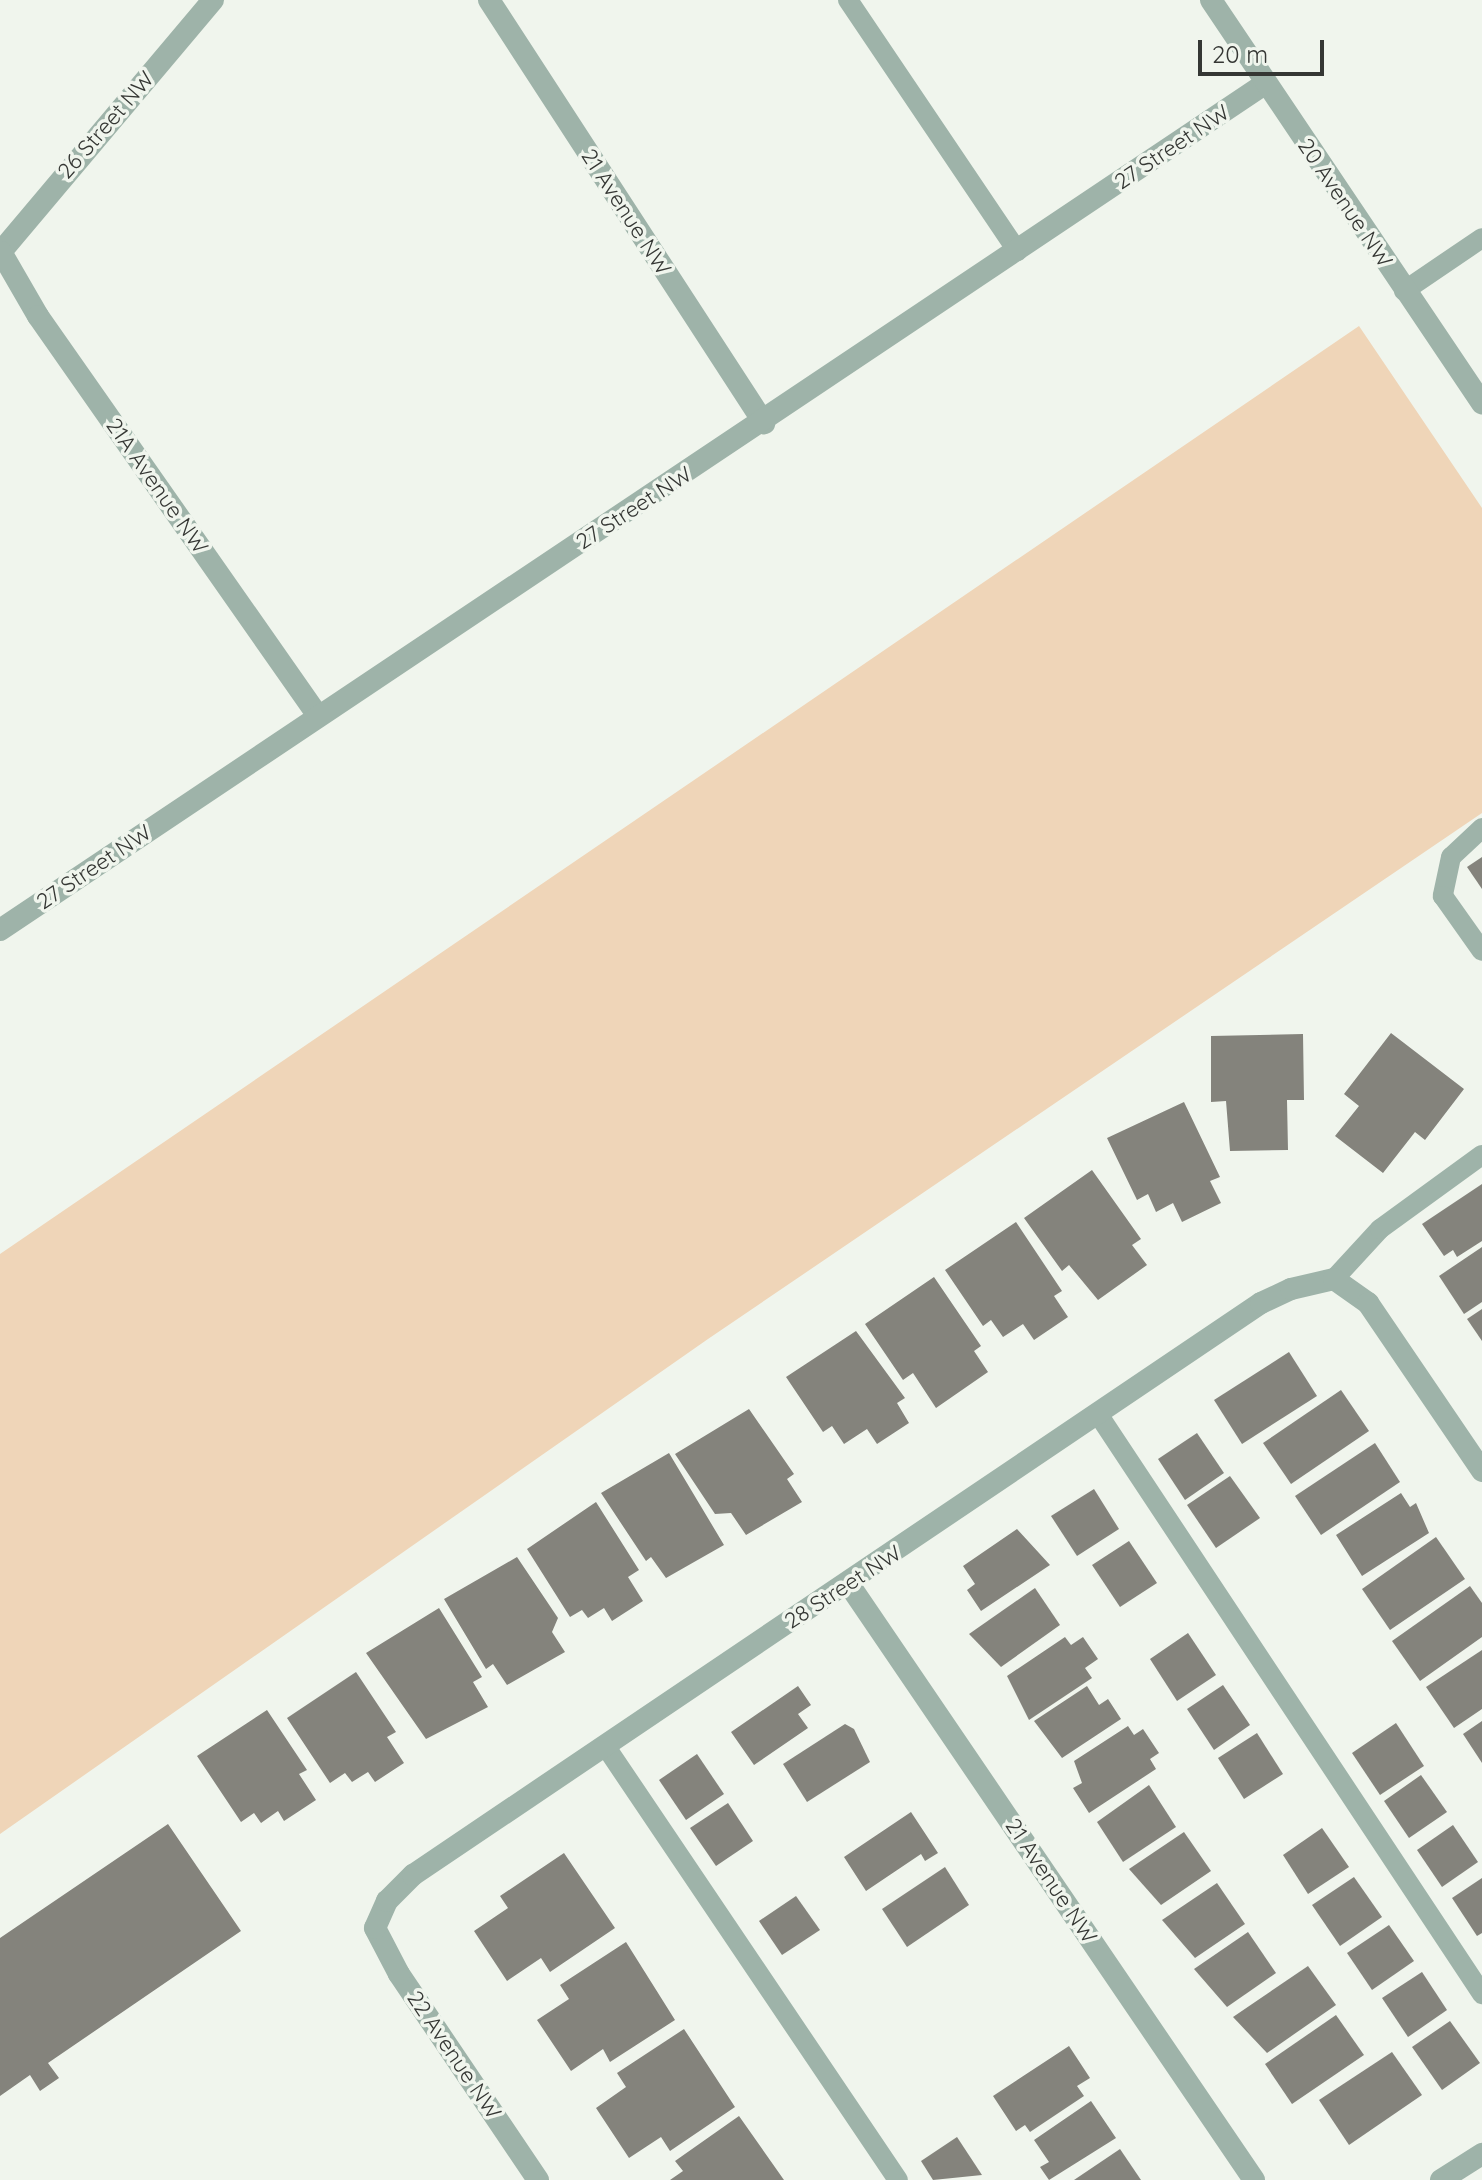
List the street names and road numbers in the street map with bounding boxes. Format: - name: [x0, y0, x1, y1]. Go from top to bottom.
- street label: 26 Street NW: [52, 66, 160, 184]
- street label: 27 Street NW: [1110, 99, 1234, 195]
- street label: 20 Avenue NW: [1292, 134, 1398, 272]
- street label: 21 Avenue NW: [575, 144, 677, 280]
- street label: 21A Avenue NW: [101, 413, 213, 559]
- street label: 27 Street NW: [571, 461, 697, 555]
- street label: 27 Street NW: [32, 819, 156, 915]
- street label: 28 Street NW: [780, 1540, 906, 1634]
- street label: 21 Avenue NW: [1000, 1814, 1102, 1948]
- street label: 22 Avenue NW: [401, 1986, 507, 2124]

